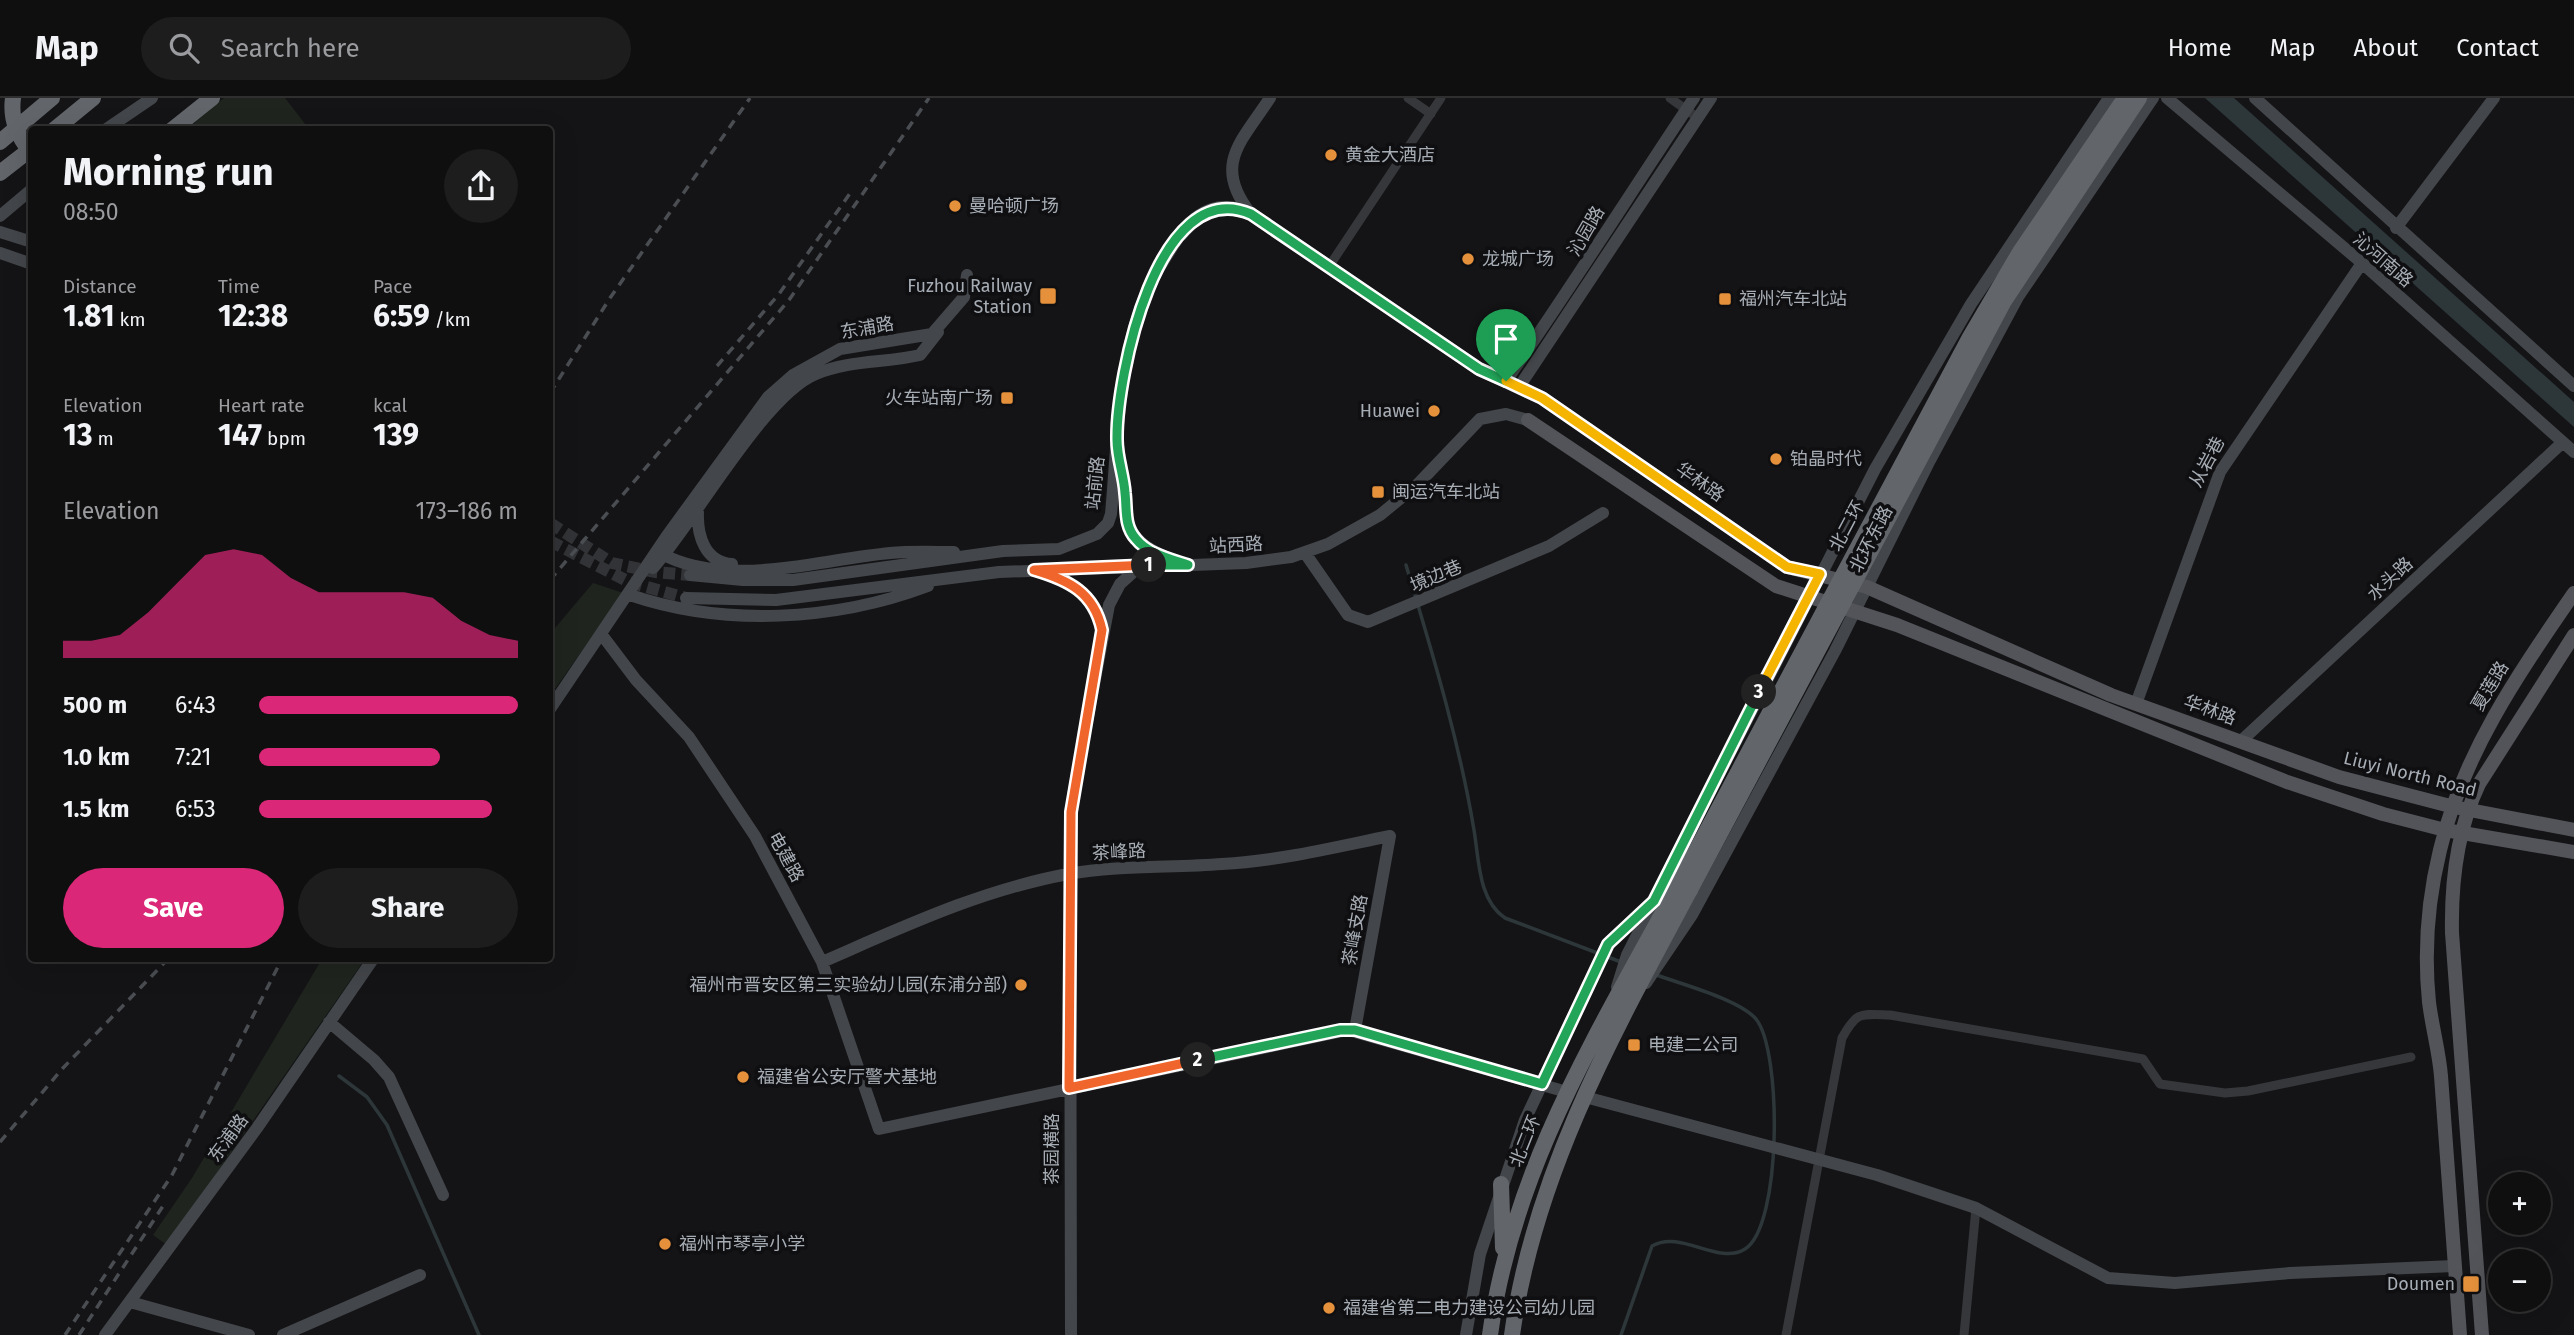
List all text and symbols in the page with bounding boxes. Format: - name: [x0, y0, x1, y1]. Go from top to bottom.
- search box: [141, 17, 631, 80]
- text: Map: [35, 28, 99, 68]
- icon: search: [165, 29, 203, 67]
- text: Search here: [221, 33, 360, 64]
- text: Home: [2168, 34, 2232, 62]
- text: Map: [2270, 34, 2316, 62]
- text: About: [2354, 34, 2418, 62]
- text: Contact: [2456, 34, 2539, 62]
- place label: 黄金大酒店: [1345, 144, 1435, 166]
- marker: 黄金大酒店: [1323, 147, 1339, 163]
- text: Morning run: [63, 149, 274, 195]
- button: share: [444, 149, 518, 223]
- place label: 曼哈顿广场: [969, 195, 1059, 217]
- text: 08:50: [63, 198, 118, 226]
- marker: 曼哈顿广场: [947, 198, 963, 214]
- street label: 沁园路: [1563, 202, 1609, 260]
- street label: 沁河南路: [2349, 228, 2417, 292]
- place label: 龙城广场: [1482, 248, 1554, 270]
- marker: 龙城广场: [1460, 251, 1476, 267]
- text: Distance: [63, 275, 137, 298]
- text: Time: [218, 275, 260, 298]
- text: Pace: [373, 275, 412, 298]
- place label: Fuzhou Railway Station: [907, 275, 1032, 318]
- marker: Fuzhou Railway Station: [1038, 286, 1058, 306]
- place label: 福州汽车北站: [1739, 288, 1847, 310]
- marker: 福州汽车北站: [1717, 291, 1733, 307]
- text: 1.81: [63, 298, 115, 334]
- text: 12:38: [218, 298, 288, 334]
- text: 6:59: [373, 298, 430, 334]
- text: km: [115, 308, 146, 331]
- text: /km: [430, 308, 471, 331]
- pin: [1476, 309, 1536, 381]
- street label: 东浦路: [839, 312, 895, 344]
- icon: arrive: [1487, 320, 1525, 358]
- place label: 火车站南广场: [885, 387, 993, 409]
- marker: 火车站南广场: [999, 390, 1015, 406]
- text: Elevation: [63, 394, 143, 417]
- text: Heart rate: [218, 394, 305, 417]
- text: kcal: [373, 394, 407, 417]
- place label: Huawei: [1360, 400, 1420, 422]
- marker: Huawei: [1426, 403, 1442, 419]
- text: 13: [63, 417, 93, 453]
- text: 147: [218, 417, 262, 453]
- text: 139: [373, 417, 419, 453]
- text: m: [93, 427, 114, 450]
- text: bpm: [262, 427, 306, 450]
- street label: 从岩巷: [2185, 433, 2229, 491]
- place label: 铂晶时代: [1790, 448, 1862, 470]
- marker: 铂晶时代: [1768, 451, 1784, 467]
- street label: 站前路: [1081, 455, 1109, 511]
- street label: 华林路: [1672, 458, 1728, 506]
- place label: 闽运汽车北站: [1392, 481, 1500, 503]
- marker: 闽运汽车北站: [1370, 484, 1386, 500]
- text: Elevation: [63, 497, 159, 525]
- text: 173–186 m: [416, 497, 518, 525]
- street label: 北二环: [1825, 497, 1869, 555]
- street label: 北环东路: [1845, 502, 1897, 576]
- street label: 站西路: [1208, 533, 1264, 557]
- pin: 1: [1132, 547, 1166, 582]
- text: 1: [1144, 553, 1153, 576]
- street label: 水头路: [2363, 553, 2417, 605]
- street label: 境边巷: [1407, 555, 1465, 597]
- street label: 夏莲路: [2467, 657, 2513, 715]
- pin: 3: [1742, 674, 1776, 710]
- text: 3: [1754, 680, 1763, 703]
- street label: 华林路: [2181, 690, 2239, 730]
- text: 500 m: [63, 691, 127, 719]
- text: 6:43: [175, 691, 216, 719]
- text: 1.0 km: [63, 743, 130, 771]
- text: 7:21: [175, 743, 212, 771]
- street label: Liuyi North Road: [2341, 747, 2479, 801]
- text: 1.5 km: [63, 795, 129, 823]
- text: 6:53: [175, 795, 216, 823]
- street label: 电建路: [763, 828, 809, 886]
- street label: 茶峰路: [1091, 840, 1147, 864]
- button: Save: [63, 868, 284, 948]
- button: Share: [298, 868, 518, 948]
- street label: 茶峰支路: [1338, 893, 1372, 967]
- place label: 福州市晋安区第三实验幼儿园(东浦分部): [689, 974, 1007, 996]
- marker: 福州市晋安区第三实验幼儿园(东浦分部): [1013, 977, 1029, 993]
- place label: 电建二公司: [1648, 1034, 1738, 1056]
- marker: 电建二公司: [1626, 1037, 1642, 1053]
- pin: 2: [1180, 1042, 1216, 1077]
- text: 2: [1193, 1048, 1202, 1071]
- place label: 福建省公安厅警犬基地: [757, 1066, 937, 1088]
- marker: 福建省公安厅警犬基地: [735, 1069, 751, 1085]
- street label: 东浦路: [203, 1110, 253, 1166]
- street label: 北二环: [1505, 1112, 1545, 1170]
- street label: 茶园横路: [1041, 1113, 1063, 1185]
- map controls: [2488, 1172, 2551, 1312]
- button: +: [2488, 1172, 2551, 1235]
- place label: 福州市琴亭小学: [679, 1233, 805, 1255]
- marker: 福州市琴亭小学: [657, 1236, 673, 1252]
- button: −: [2488, 1249, 2551, 1312]
- place label: Doumen: [2387, 1273, 2455, 1295]
- marker: Doumen: [2461, 1274, 2481, 1294]
- place label: 福建省第二电力建设公司幼儿园: [1343, 1297, 1595, 1319]
- marker: 福建省第二电力建设公司幼儿园: [1321, 1300, 1337, 1316]

